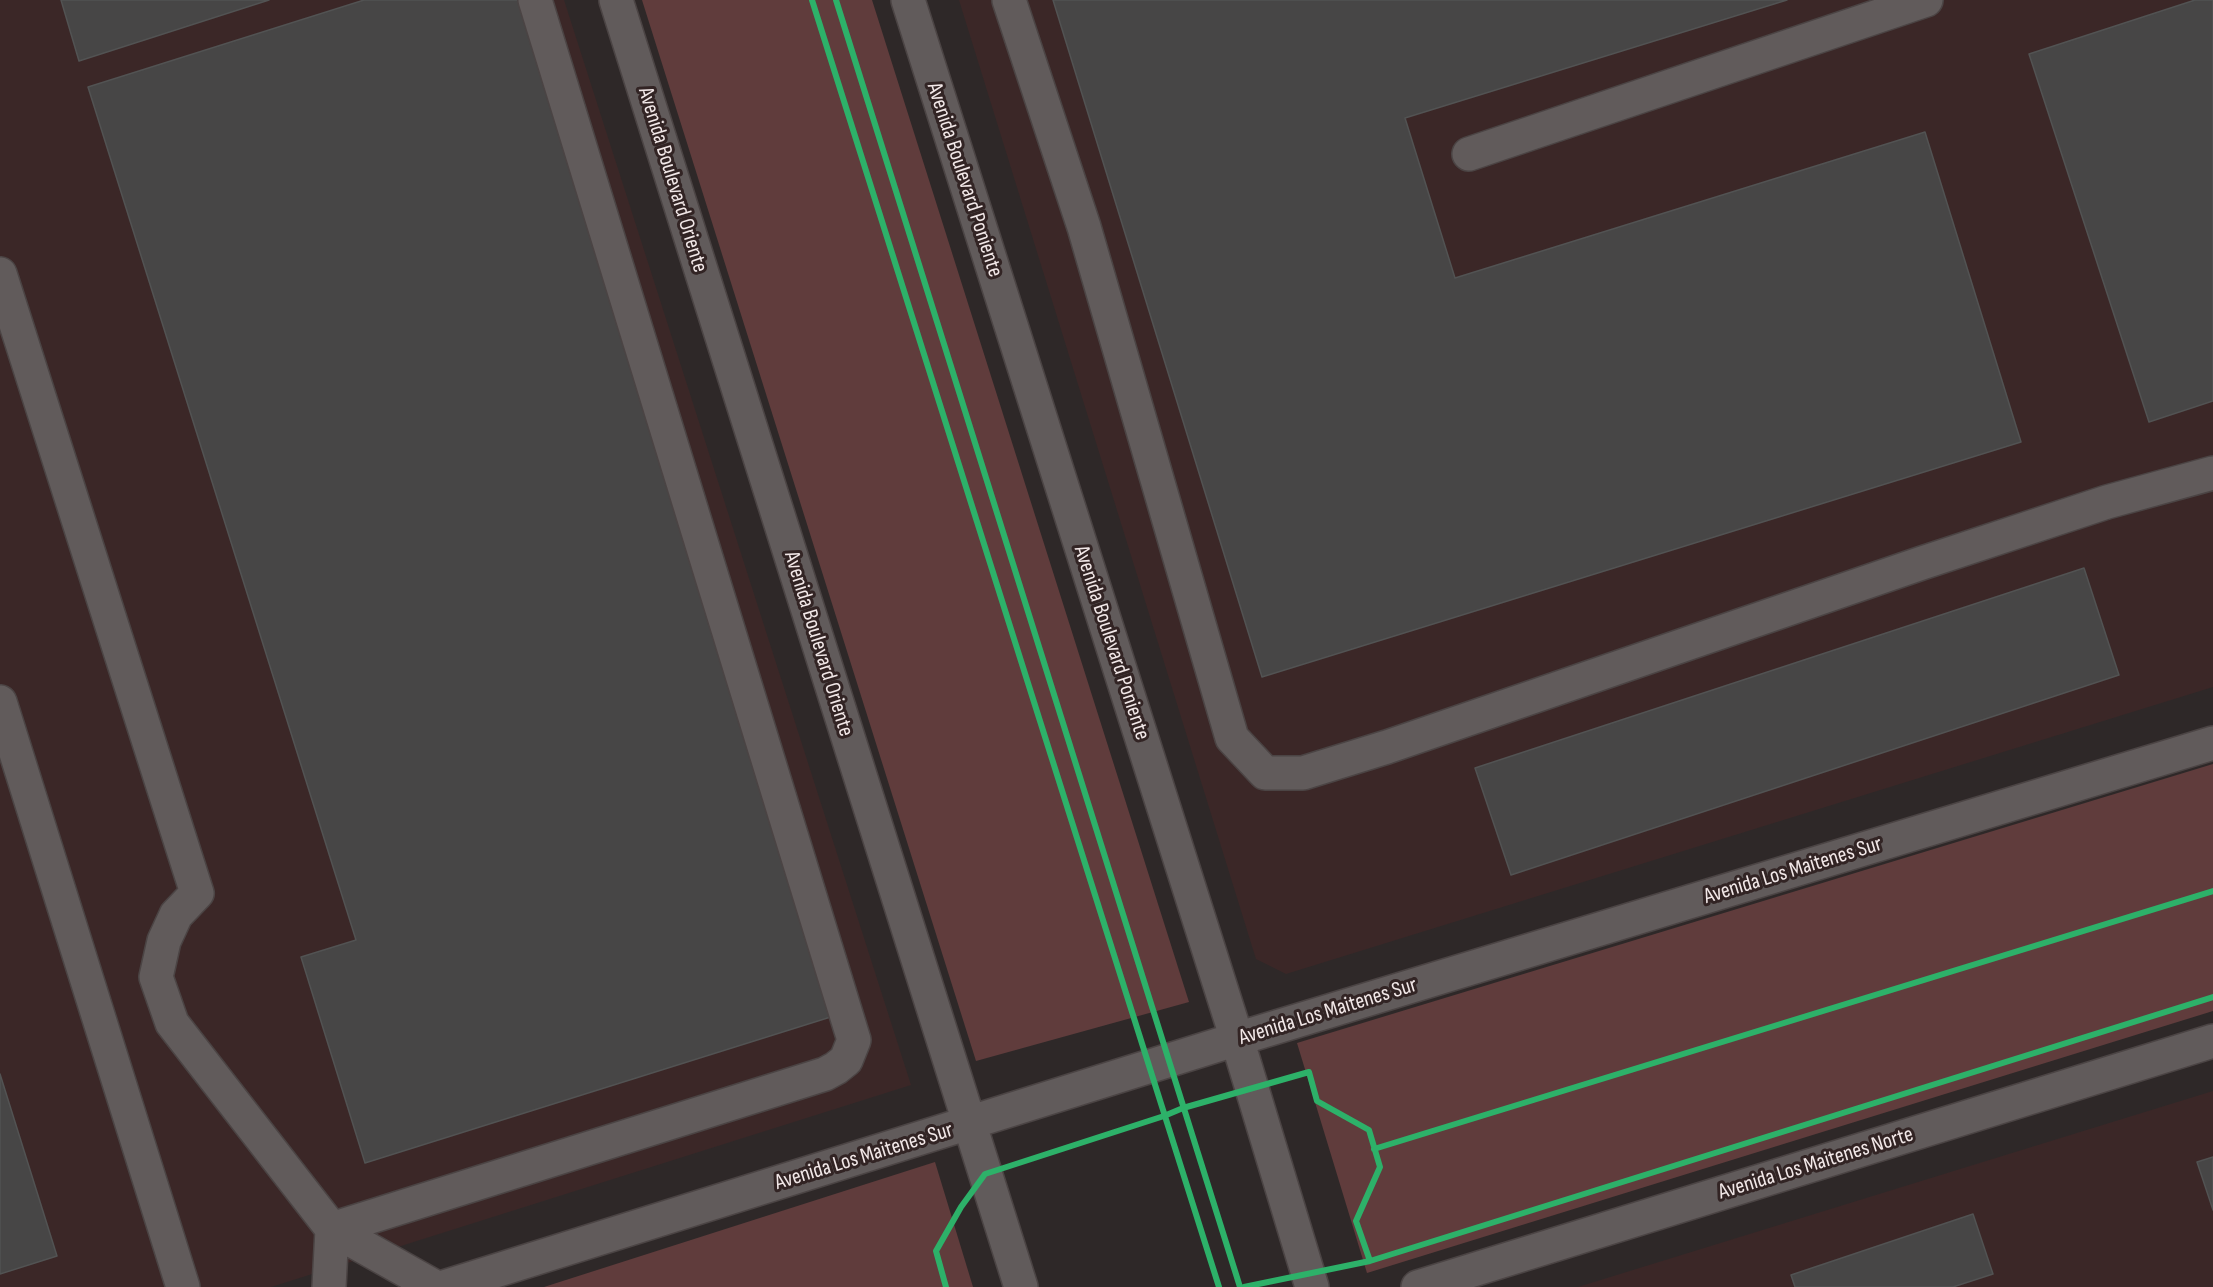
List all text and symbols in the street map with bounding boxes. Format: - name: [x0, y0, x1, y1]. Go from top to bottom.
- street label: Avenida Boulevard Poniente: [920, 79, 1008, 281]
- street label: Avenida Boulevard Oriente: [631, 84, 713, 276]
- street label: Avenida Boulevard Poniente: [1067, 542, 1155, 744]
- street label: Avenida Boulevard Oriente: [777, 548, 859, 740]
- street label: Avenida Los Maitenes Sur: [1701, 831, 1885, 911]
- street label: Avenida Los Maitenes Sur: [1236, 972, 1420, 1052]
- street label: Avenida Los Maitenes Sur: [772, 1117, 956, 1197]
- street label: Avenida Los Maitenes Norte: [1715, 1122, 1917, 1206]

